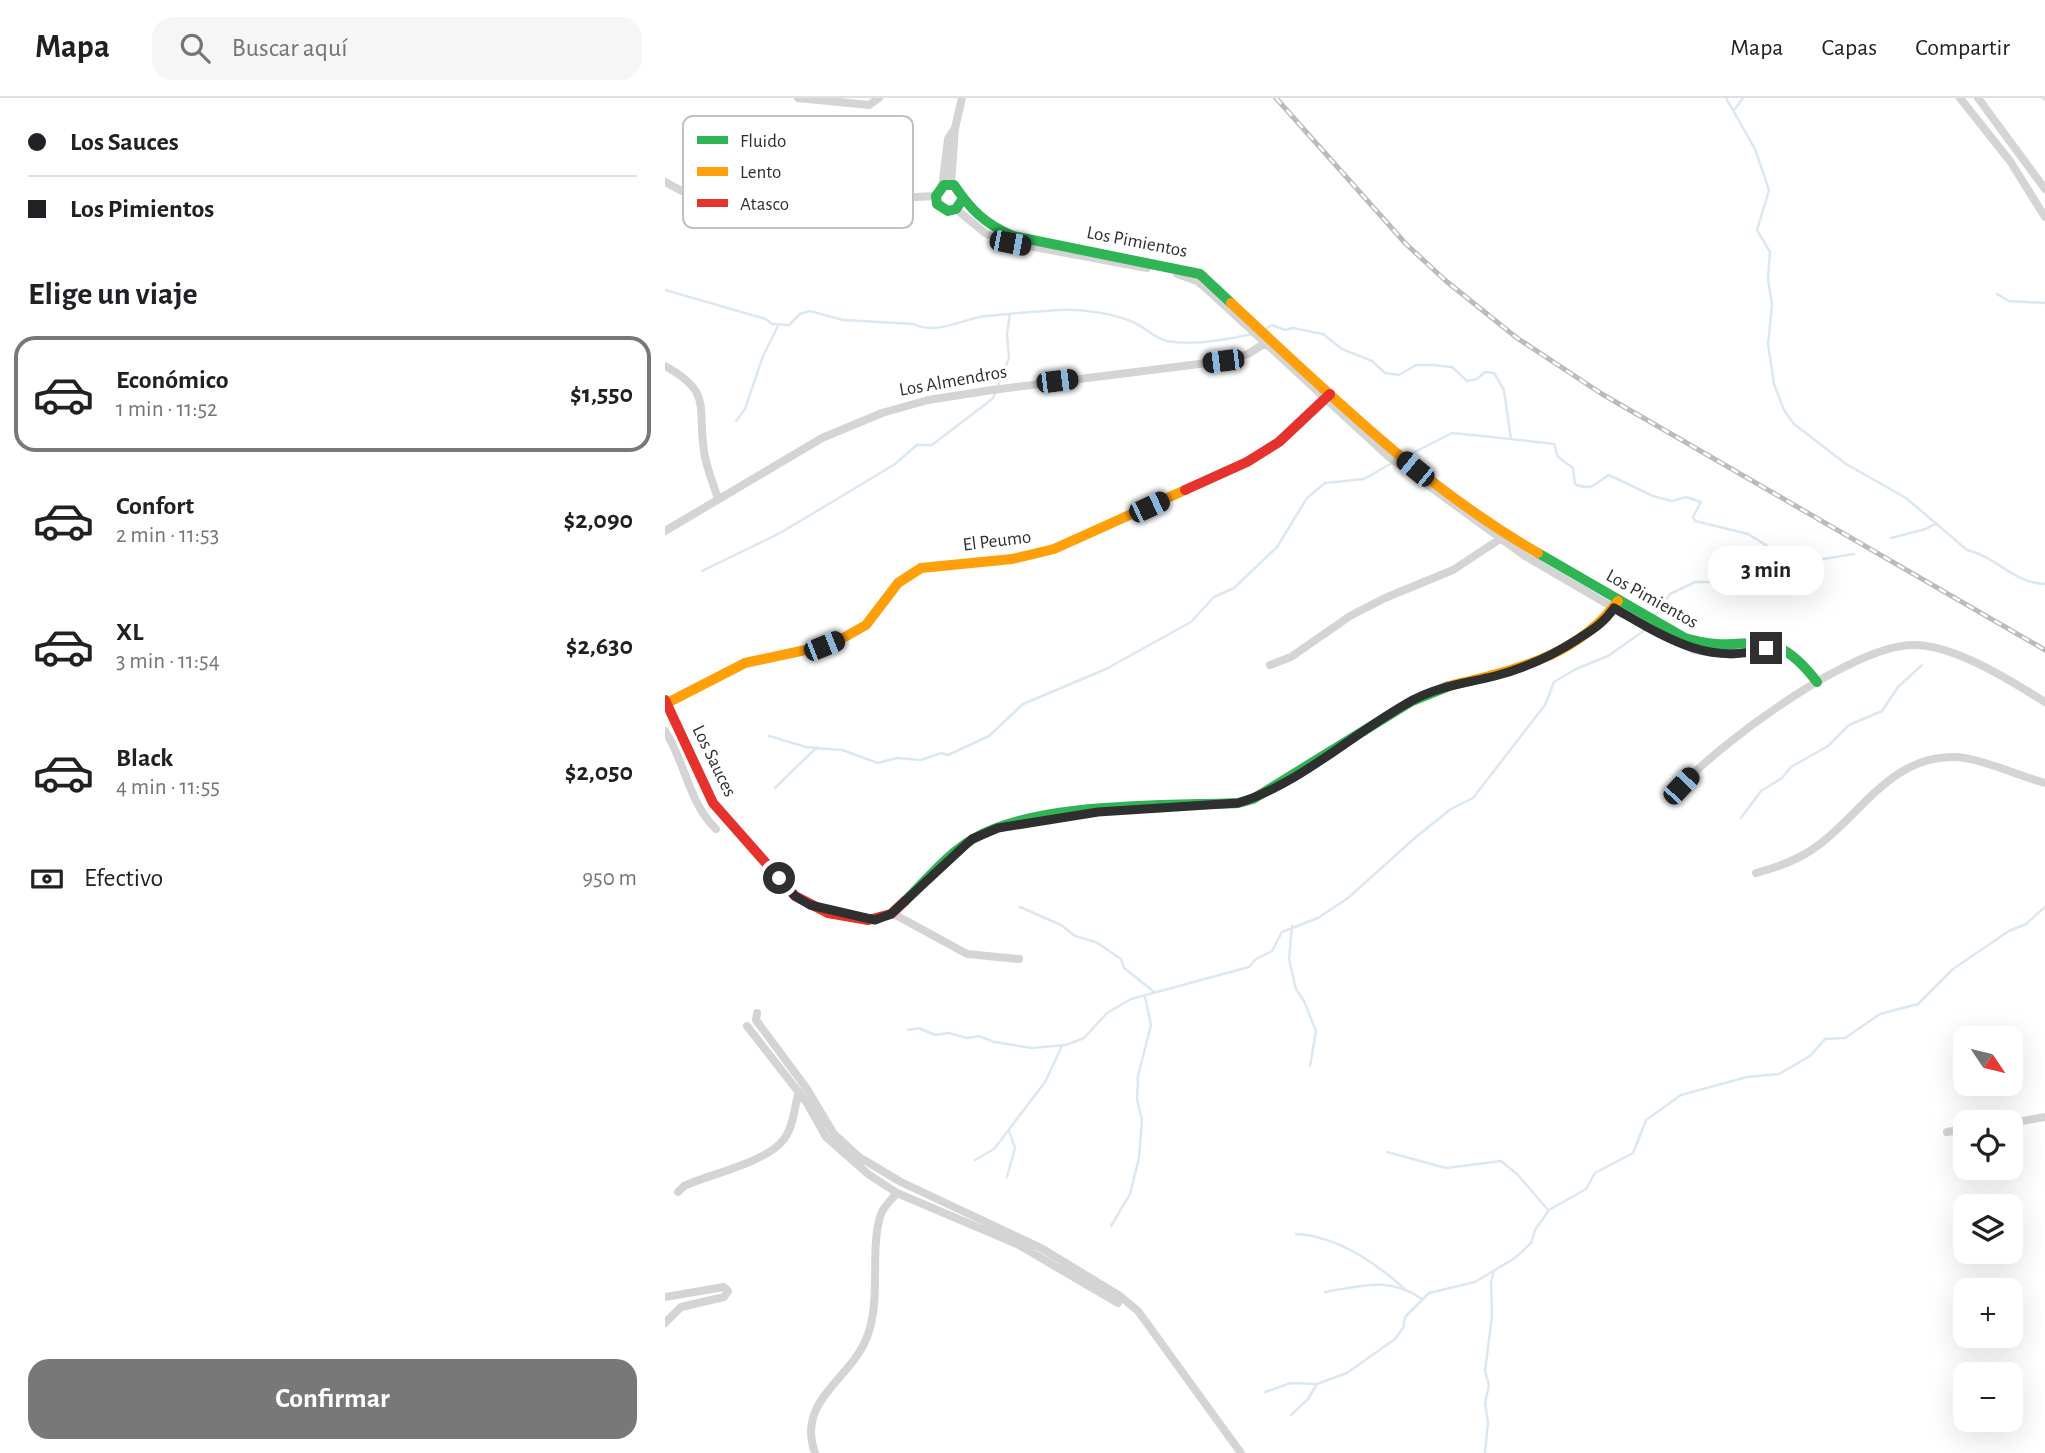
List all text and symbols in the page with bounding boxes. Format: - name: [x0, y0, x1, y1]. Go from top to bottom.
- search box: [152, 17, 642, 80]
- icon: search: [176, 29, 214, 67]
- text: Mapa: [35, 31, 110, 64]
- text: Buscar aquí: [232, 35, 348, 61]
- text: Mapa: [1730, 36, 1783, 60]
- text: Capas: [1821, 36, 1877, 60]
- text: Compartir: [1915, 36, 2010, 60]
- legend: [683, 116, 913, 228]
- text: Los Sauces: [70, 129, 179, 155]
- text: Fluido: [740, 132, 786, 151]
- text: Lento: [740, 163, 781, 182]
- text: Atasco: [740, 195, 789, 214]
- text: Los Pimientos: [70, 196, 214, 222]
- street label: Los Pimientos: [1085, 223, 1189, 261]
- car: [988, 229, 1033, 257]
- text: Elige un viaje: [28, 278, 198, 310]
- car: [1201, 348, 1246, 374]
- street label: Los Almendros: [898, 362, 1008, 400]
- icon: car: [32, 363, 95, 426]
- text: Económico: [116, 367, 229, 393]
- car: [1035, 368, 1080, 394]
- text: $1,550: [570, 381, 633, 407]
- text: 1 min · 11:52: [116, 398, 218, 421]
- car: [1393, 448, 1438, 490]
- icon: car: [32, 489, 95, 552]
- car: [1126, 489, 1173, 525]
- text: Confort: [116, 493, 194, 519]
- text: $2,090: [563, 507, 633, 533]
- text: 2 min · 11:53: [116, 524, 219, 547]
- street label: El Peumo: [962, 527, 1032, 555]
- callout: 3 min: [1708, 546, 1824, 596]
- text: 3 min: [1741, 559, 1791, 582]
- street label: Los Pimientos: [1603, 566, 1701, 632]
- icon: car: [32, 615, 95, 678]
- text: XL: [116, 619, 143, 645]
- car: [801, 628, 848, 664]
- route end: [1750, 632, 1782, 664]
- text: $2,630: [566, 633, 633, 659]
- text: 3 min · 11:54: [116, 650, 220, 673]
- street label: Los Sauces: [689, 722, 739, 800]
- icon: car: [32, 741, 95, 804]
- text: Black: [116, 745, 173, 771]
- text: $2,050: [565, 759, 633, 785]
- car: [1659, 763, 1704, 809]
- text: 4 min · 11:55: [116, 776, 220, 799]
- icon: cash: [28, 860, 66, 898]
- route start: [763, 862, 795, 894]
- text: Efectivo: [84, 865, 163, 891]
- text: 950 m: [582, 867, 637, 890]
- north arrow: [1953, 1026, 2023, 1096]
- map controls: [1953, 1026, 2023, 1432]
- button: locate: [1953, 1110, 2023, 1180]
- button: layers: [1953, 1194, 2023, 1264]
- button: +: [1953, 1278, 2023, 1348]
- button: Confirmar: [28, 1359, 637, 1439]
- button: −: [1953, 1362, 2023, 1432]

